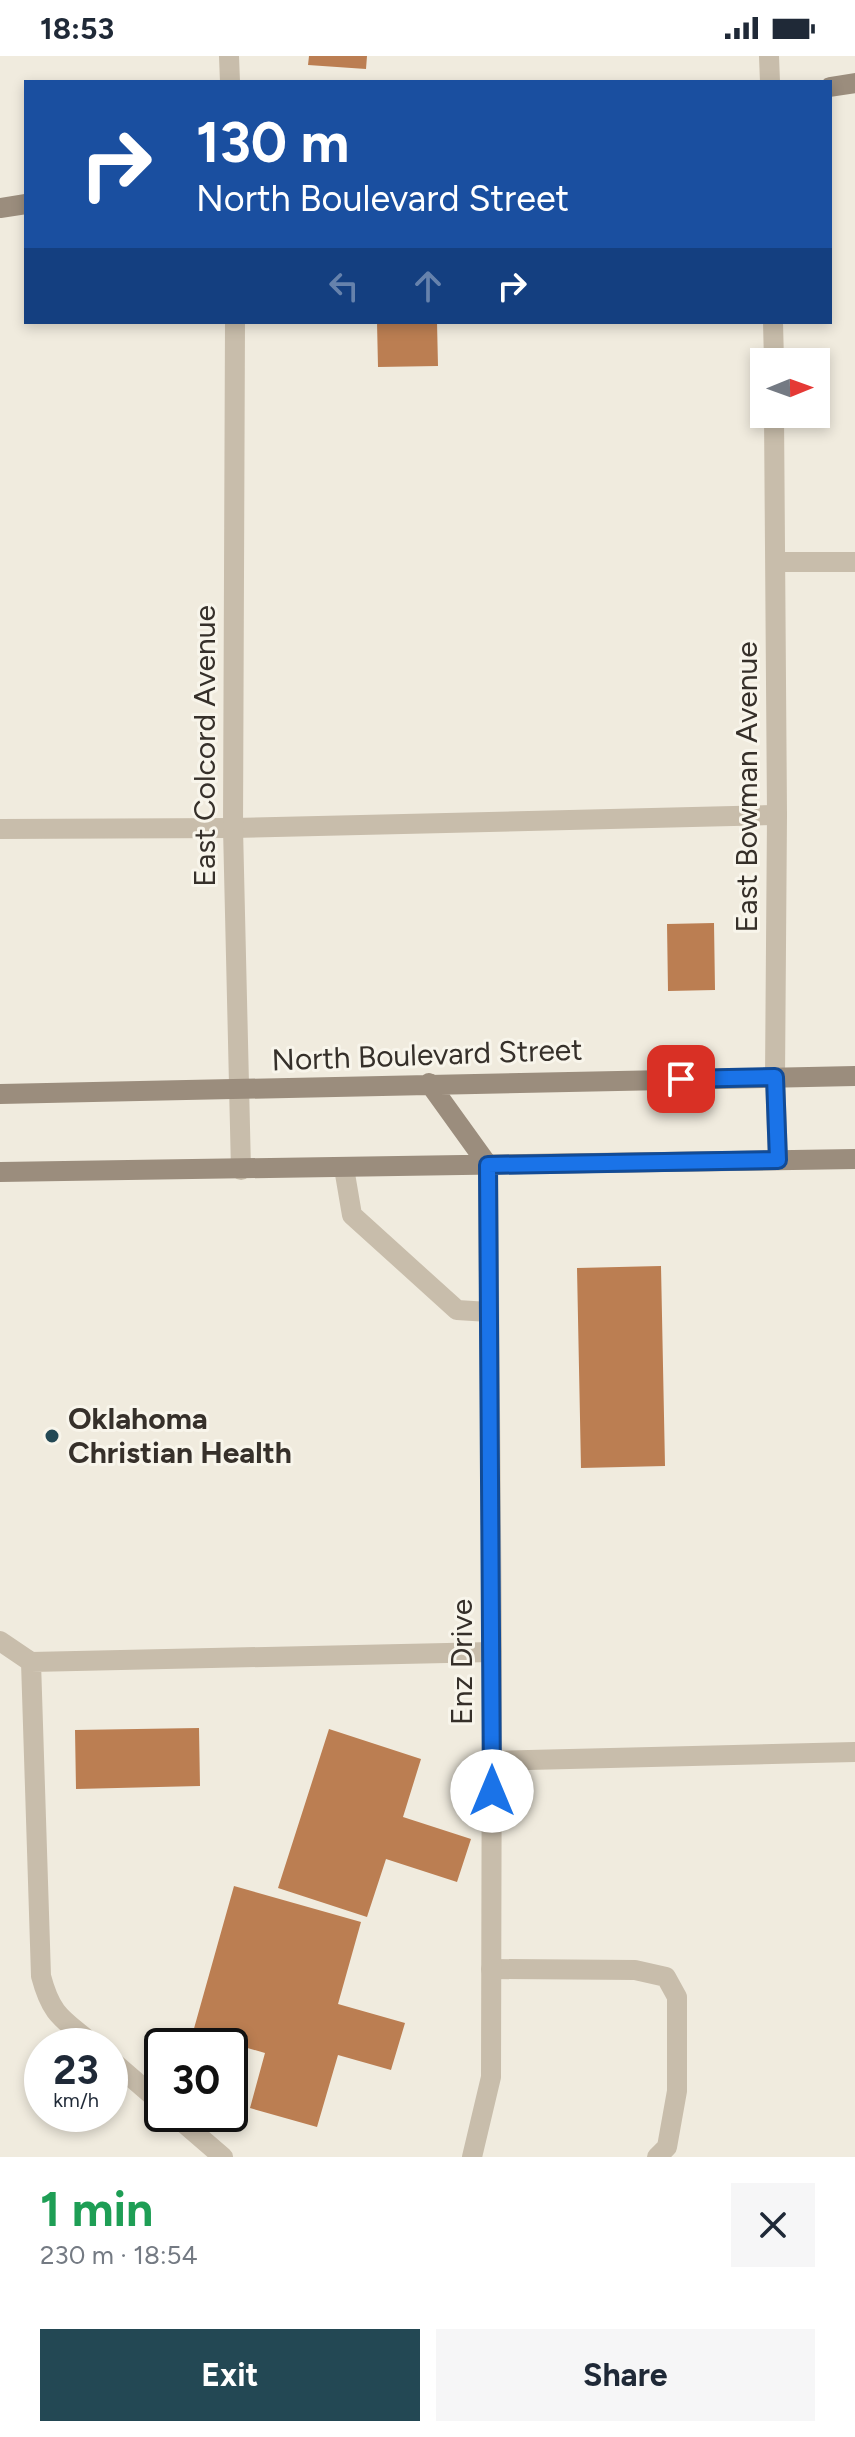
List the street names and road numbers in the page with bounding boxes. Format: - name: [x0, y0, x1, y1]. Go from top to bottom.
- street label: East Colcord Avenue: [186, 605, 223, 887]
- street label: East Bowman Avenue: [728, 641, 765, 933]
- street label: North Boulevard Street: [271, 1031, 583, 1078]
- street label: Enz Drive: [443, 1599, 480, 1725]

